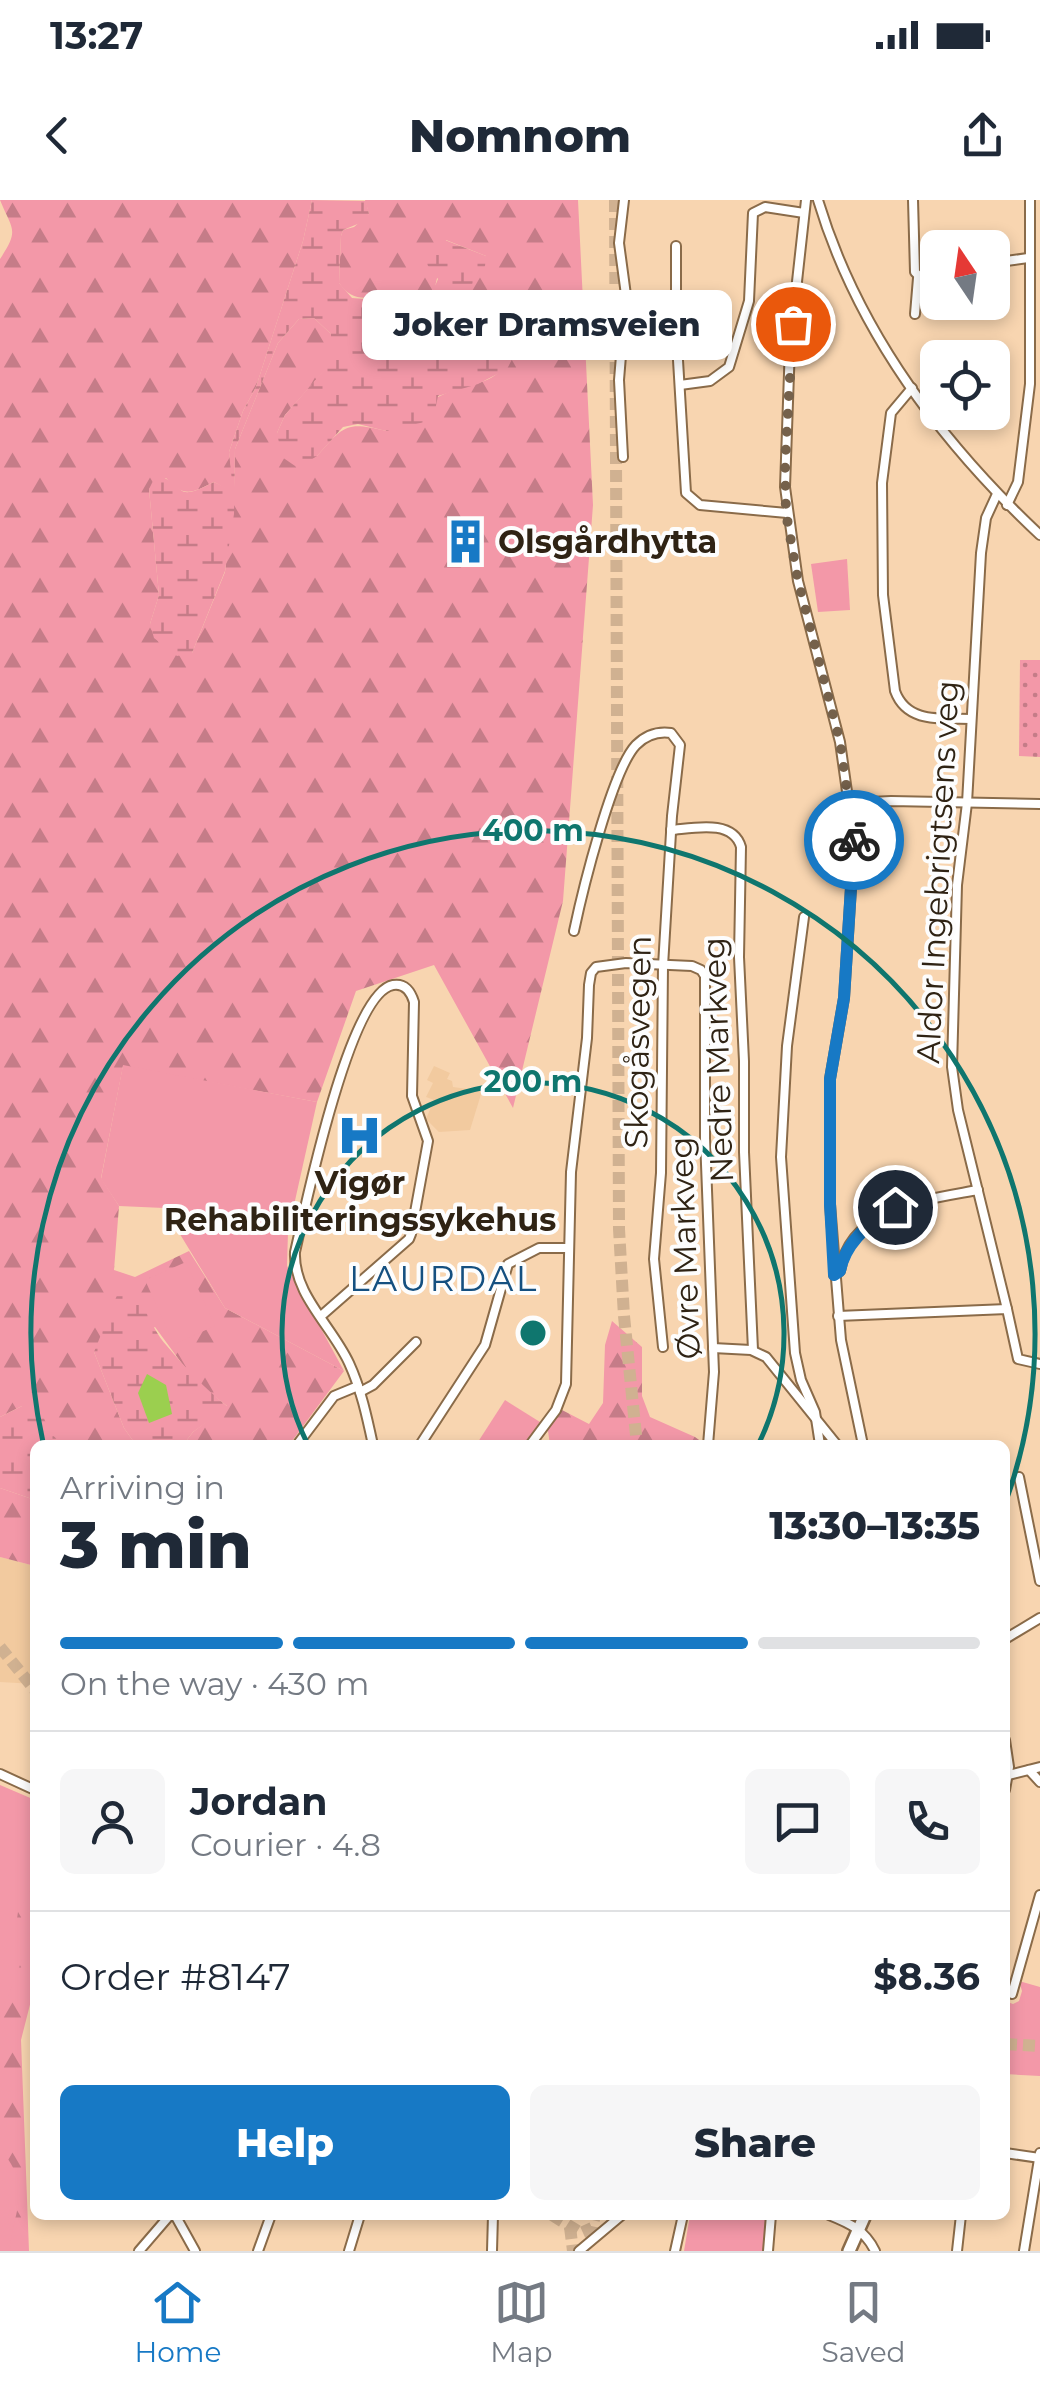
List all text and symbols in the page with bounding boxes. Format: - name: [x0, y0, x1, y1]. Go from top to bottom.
- text: 13:27: [50, 12, 143, 59]
- icon: back: [30, 108, 85, 163]
- text: Nomnom: [409, 108, 631, 163]
- icon: share: [955, 108, 1010, 163]
- north arrow: [920, 230, 1010, 320]
- map controls: [920, 230, 1010, 430]
- pin: [751, 282, 836, 367]
- callout: Joker Dramsveien: [363, 289, 733, 359]
- icon: bag: [766, 297, 821, 352]
- text: Joker Dramsveien: [393, 305, 701, 344]
- button: locate: [920, 340, 1010, 430]
- building icon: Olsgårdhytta: [441, 518, 489, 566]
- place label: Olsgårdhytta: [498, 522, 717, 561]
- street label: Aldor Ingebrigtsens veg: [908, 679, 967, 1065]
- courier: [804, 790, 904, 890]
- text: 400 m: [482, 812, 584, 849]
- icon: bike: [827, 813, 882, 868]
- street label: Skogåsvegen: [616, 935, 659, 1149]
- street label: Nedre Markveg: [694, 937, 741, 1183]
- text: 200 m: [484, 1063, 582, 1100]
- hospital icon: Vigør Rehabiliteringssykehus: [336, 1111, 384, 1159]
- street label: Øvre Markveg: [661, 1136, 708, 1360]
- place label: Vigør Rehabiliteringssykehus: [164, 1163, 556, 1239]
- pin: [853, 1165, 938, 1250]
- icon: home: [868, 1180, 923, 1235]
- district label: LAURDAL: [349, 1257, 539, 1300]
- centre of rings: [515, 1315, 551, 1351]
- text: Arriving in: [60, 1468, 225, 1507]
- text: 13:30–13:35: [769, 1502, 980, 1549]
- text: 3 min: [60, 1505, 252, 1584]
- text: On the way · 430 m: [60, 1664, 369, 1703]
- button: person: [60, 1769, 165, 1874]
- button: chat: [745, 1769, 850, 1874]
- button: phone: [875, 1769, 980, 1874]
- text: Jordan: [190, 1778, 328, 1825]
- text: Courier · 4.8: [190, 1825, 381, 1864]
- text: Order #8147: [60, 1953, 291, 2000]
- text: $8.36: [873, 1953, 980, 2000]
- button: Help: [60, 2085, 510, 2200]
- button: Share: [530, 2085, 980, 2200]
- tab: Home: [134, 2275, 221, 2369]
- tab: Map: [490, 2275, 553, 2369]
- tab: Saved: [821, 2275, 906, 2369]

